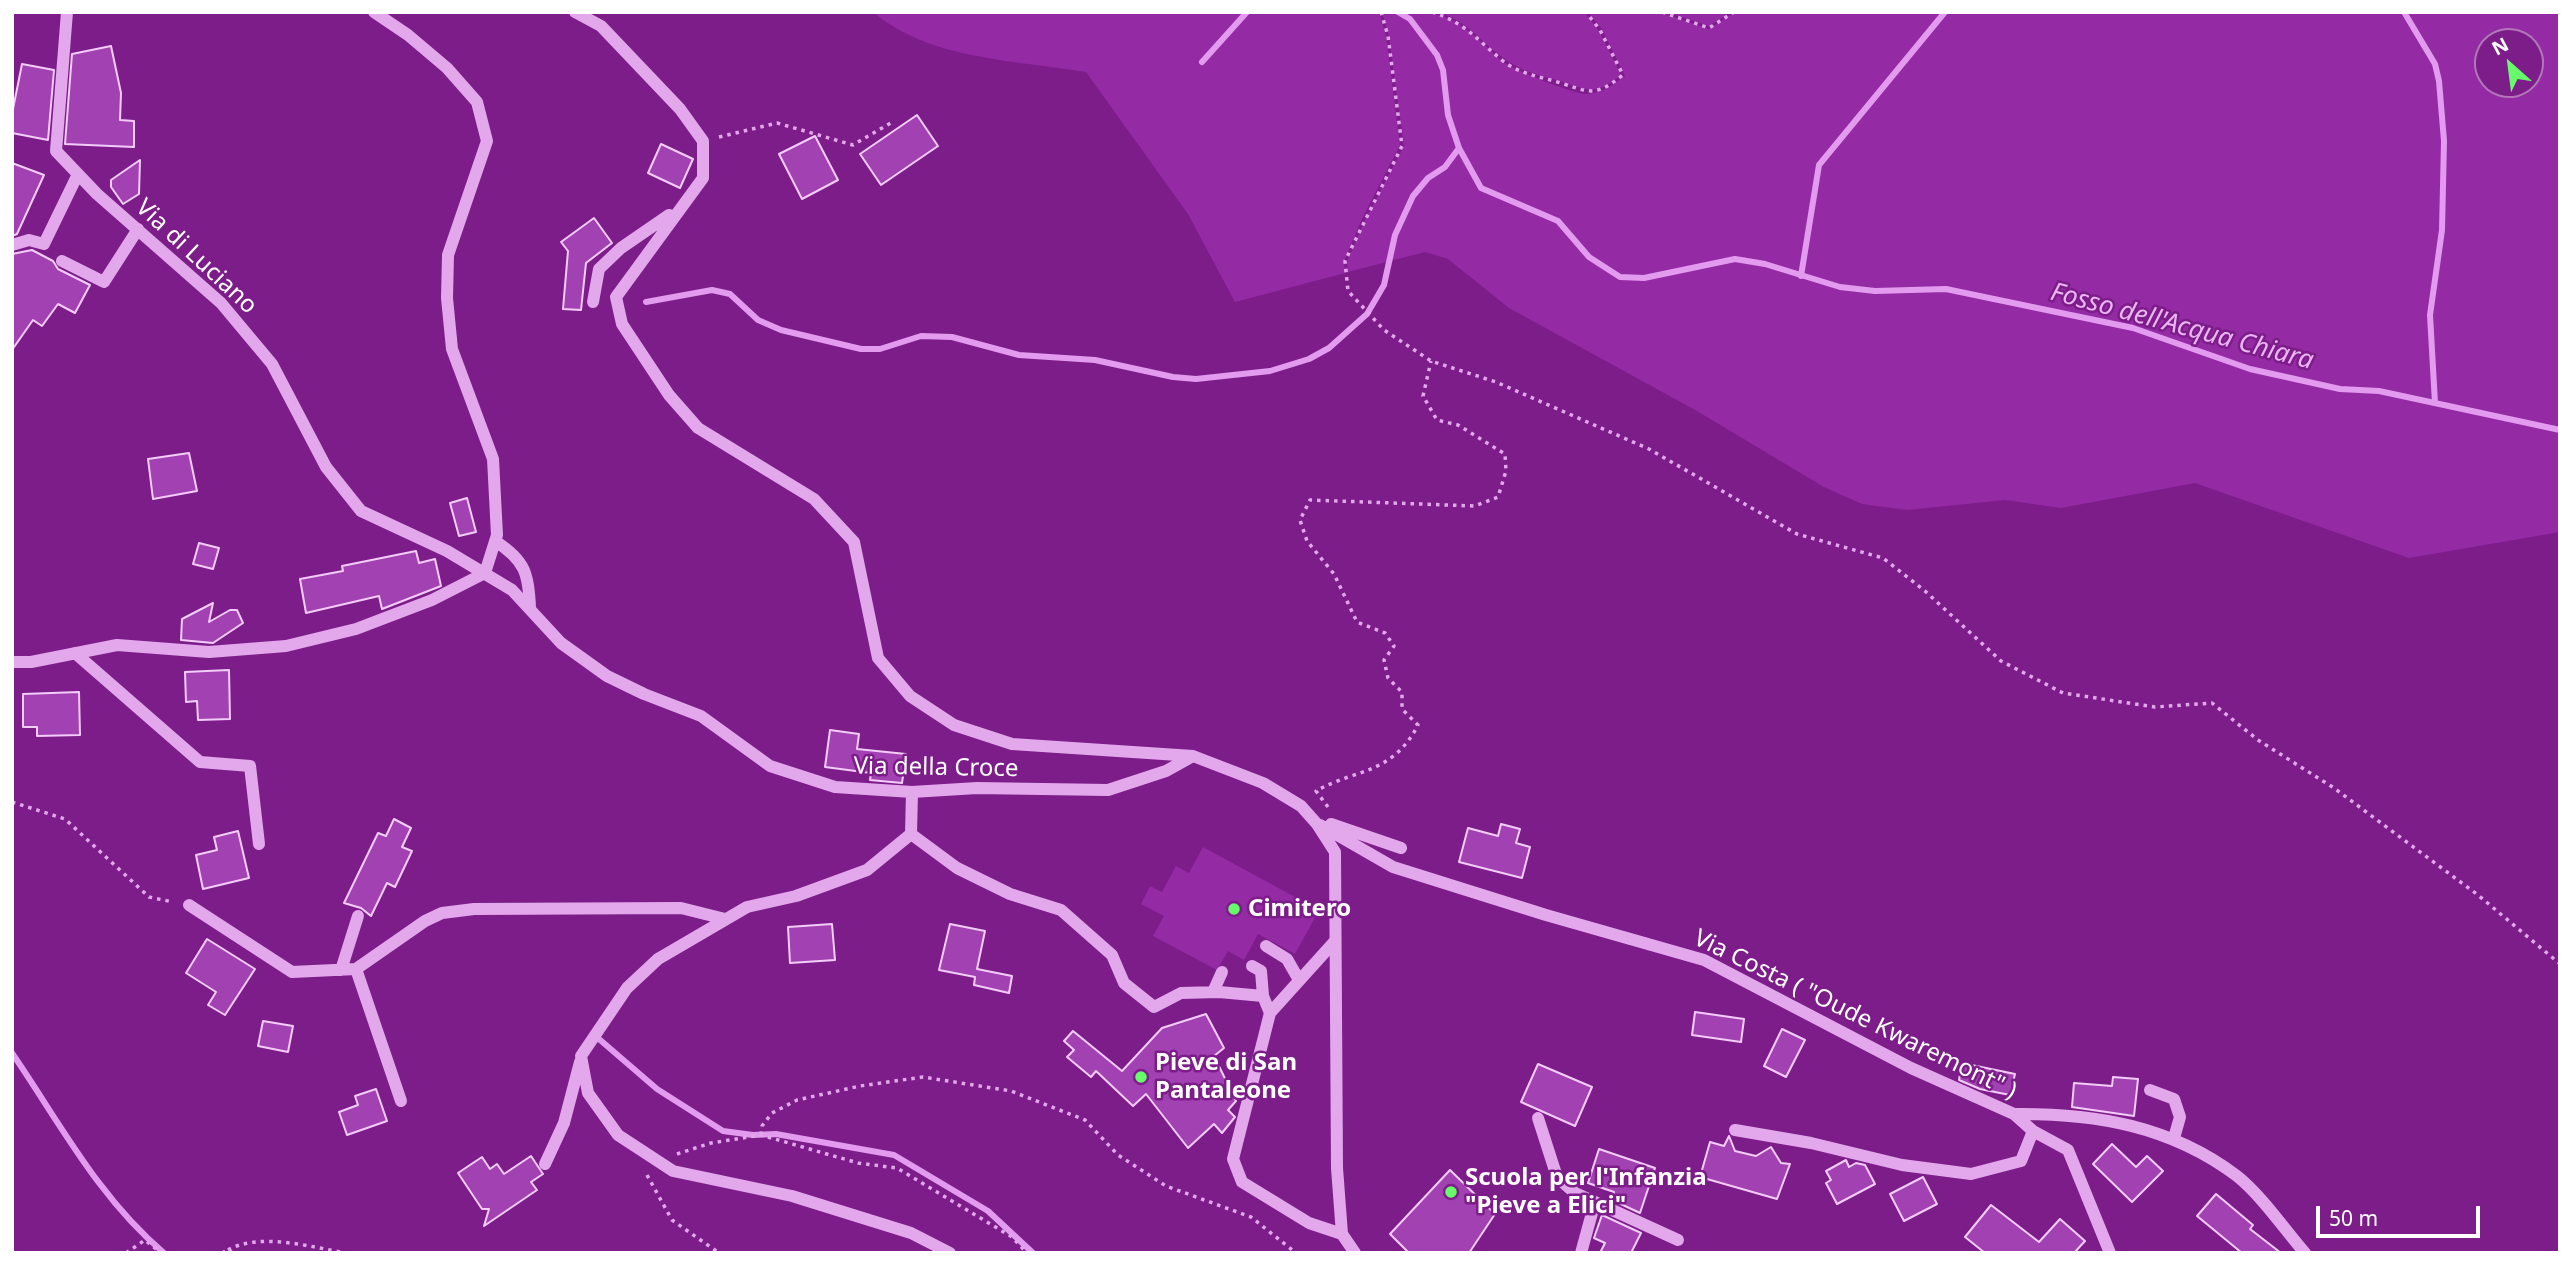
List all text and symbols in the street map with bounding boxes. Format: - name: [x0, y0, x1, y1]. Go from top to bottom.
- north arrow: [2474, 28, 2544, 98]
- text: N: [2487, 31, 2513, 61]
- street label: Via di Luciano: [129, 193, 263, 321]
- water label: Fosso dell'Acqua Chiara: [2047, 277, 2317, 377]
- street label: Via della Croce: [853, 752, 1019, 784]
- place label: Cimitero: [1248, 895, 1351, 923]
- marker: Cimitero: [1226, 901, 1242, 917]
- street label: Via Costa ( "Oude Kwaremont" ): [1689, 924, 2021, 1106]
- place label: Pieve di San Pantaleone: [1155, 1049, 1297, 1105]
- marker: Pieve di San Pantaleone: [1133, 1069, 1149, 1085]
- place label: Scuola per l'Infanzia "Pieve a Elici": [1465, 1164, 1707, 1220]
- marker: Scuola per l'Infanzia "Pieve a Elici": [1443, 1184, 1459, 1200]
- scale bar: [2320, 1192, 2484, 1236]
- text: 50 m: [2329, 1204, 2378, 1232]

